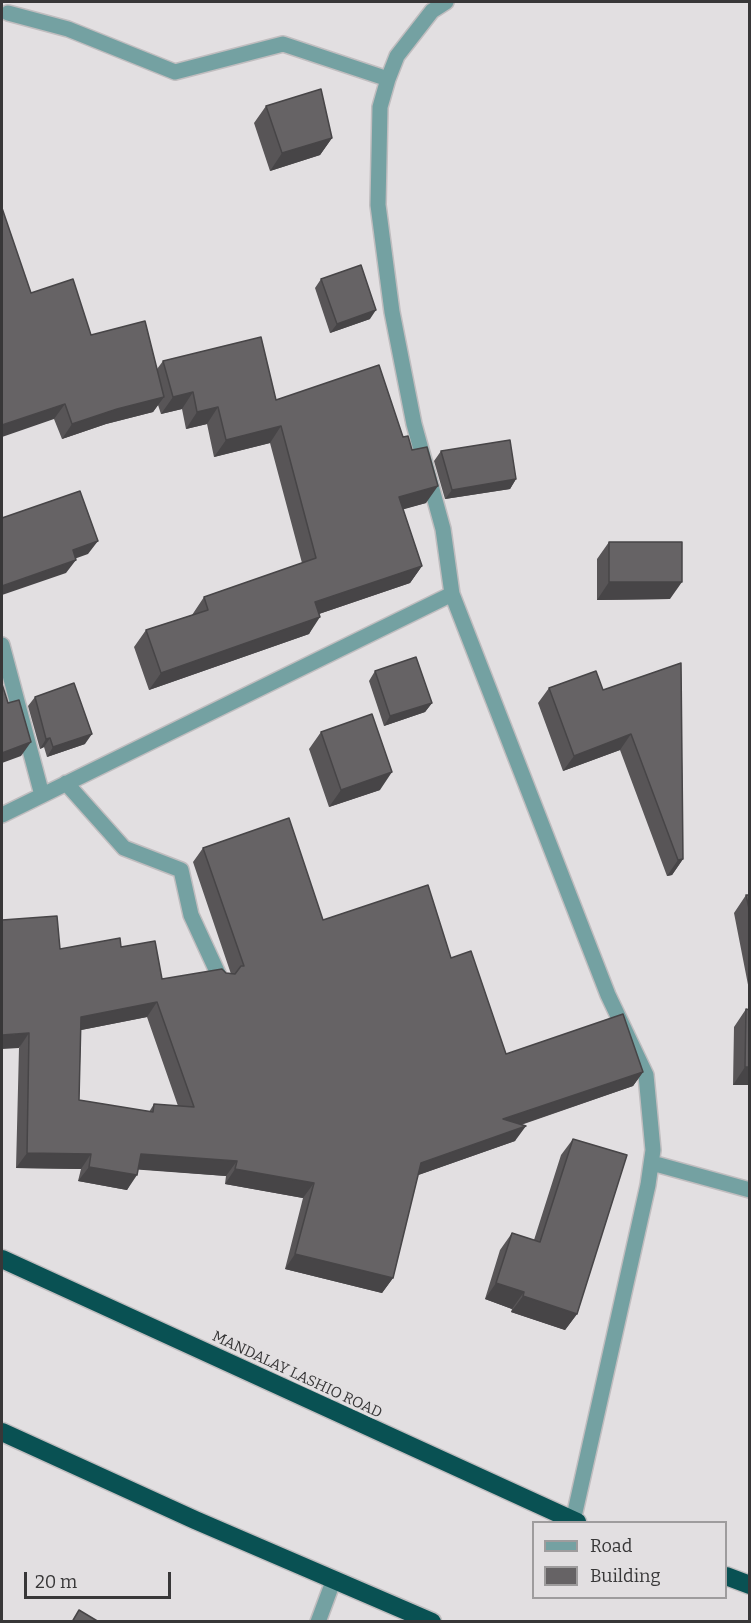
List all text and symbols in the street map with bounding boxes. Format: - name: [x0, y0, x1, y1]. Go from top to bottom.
- street label: MANDALAY LASHIO ROAD: [209, 1328, 385, 1422]
- legend: [532, 1521, 727, 1599]
- text: Road: [590, 1535, 632, 1557]
- scale bar: [27, 1560, 174, 1598]
- text: Building: [590, 1565, 661, 1587]
- text: 20 m: [35, 1571, 77, 1593]

